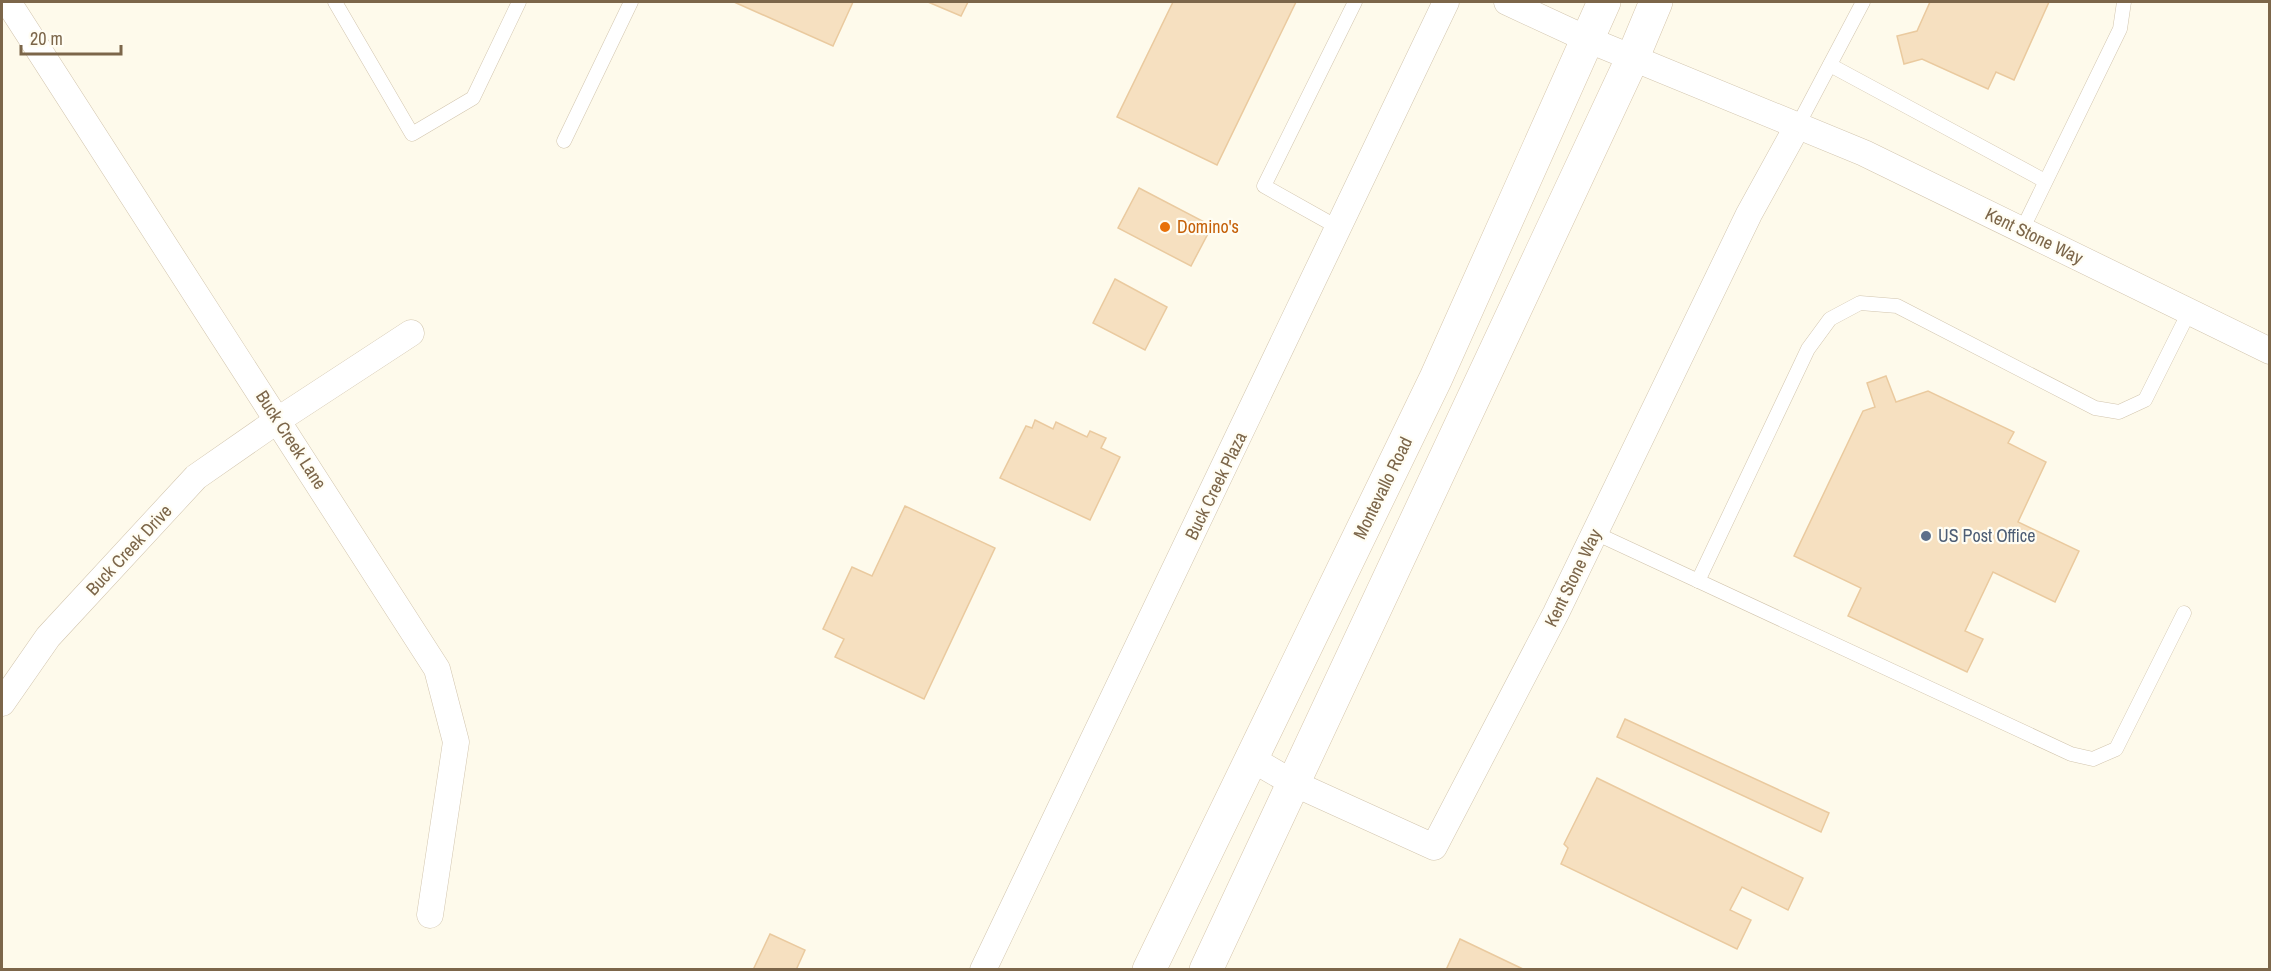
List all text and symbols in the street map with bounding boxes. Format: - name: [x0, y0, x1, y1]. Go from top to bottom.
- scale bar: [21, 18, 122, 56]
- text: 20 m: [30, 26, 63, 51]
- street label: Kent Stone Way: [1981, 201, 2088, 270]
- place label: Domino's: [1177, 214, 1239, 239]
- marker: Domino's: [1158, 220, 1172, 234]
- street label: Buck Creek Lane: [250, 385, 333, 494]
- street label: Buck Creek Plaza: [1179, 428, 1252, 544]
- street label: Montevallo Road: [1347, 433, 1418, 543]
- street label: Buck Creek Drive: [80, 499, 177, 600]
- place label: US Post Office: [1938, 523, 2035, 548]
- street label: Kent Stone Way: [1538, 524, 1607, 631]
- marker: US Post Office: [1919, 529, 1933, 543]

